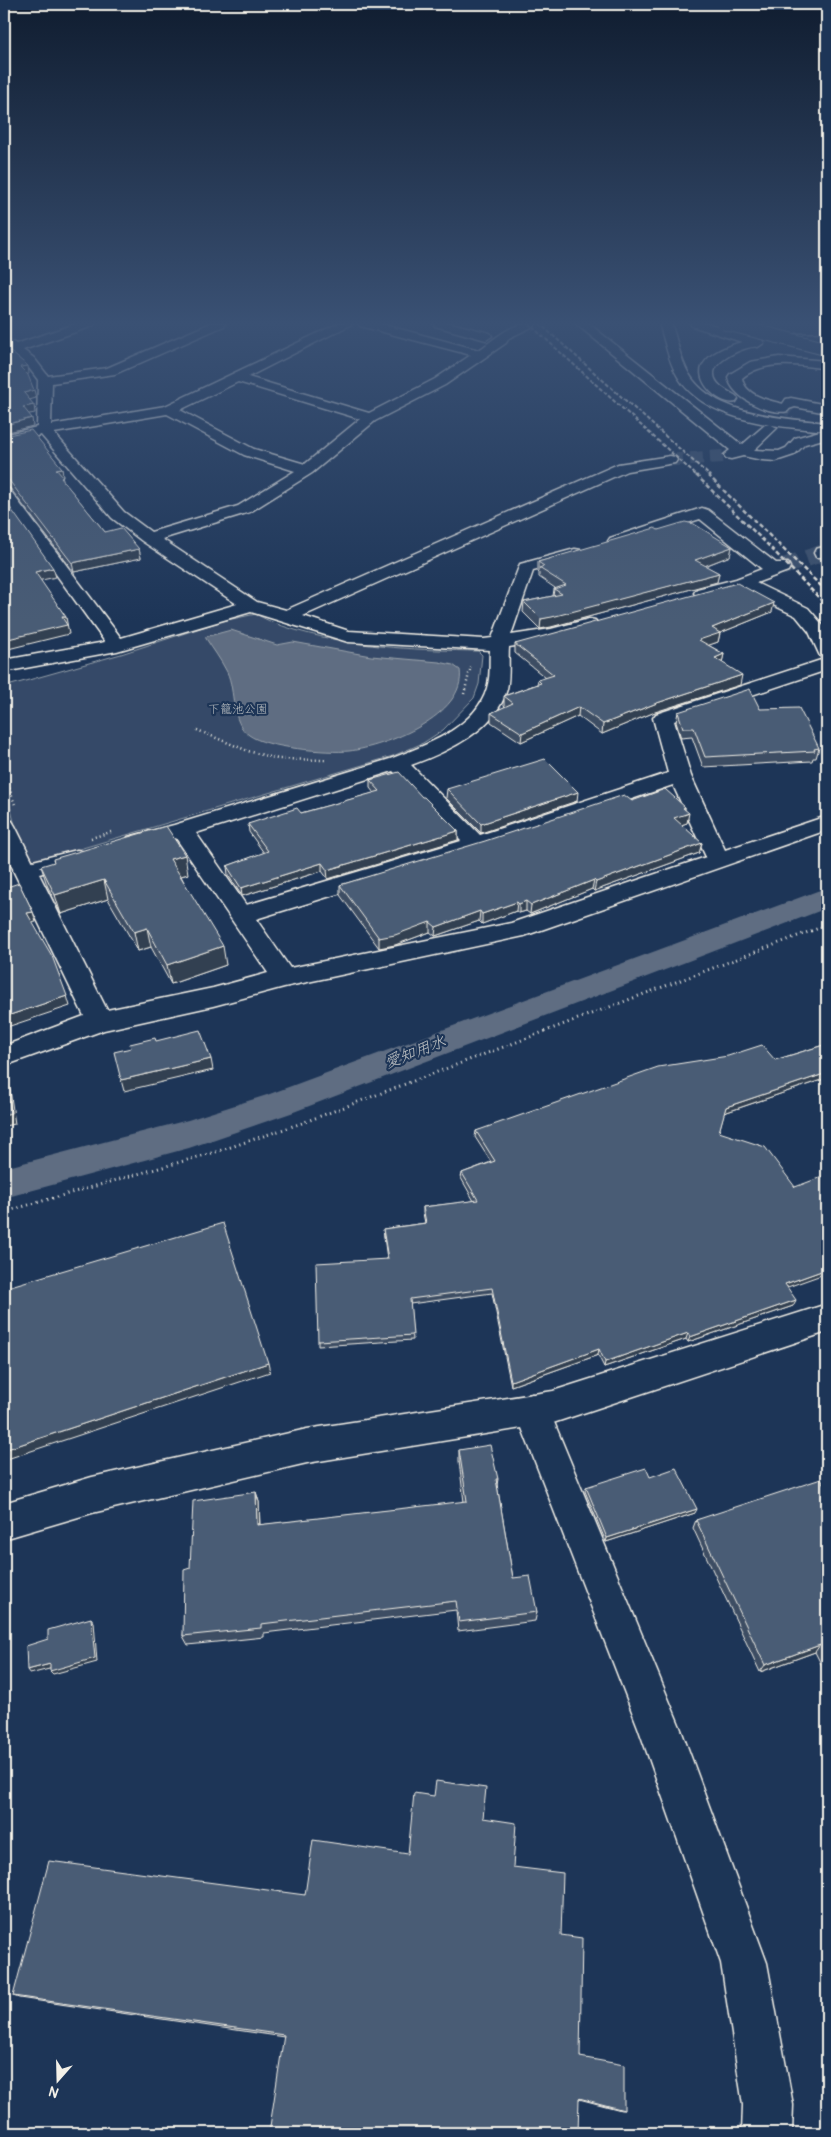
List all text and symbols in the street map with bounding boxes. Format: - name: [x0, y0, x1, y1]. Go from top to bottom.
- park label: 下籠池公園: [208, 702, 268, 717]
- water label: 愛知用水: [382, 1031, 448, 1073]
- north arrow: [32, 2054, 82, 2104]
- text: N: [46, 2082, 61, 2101]

